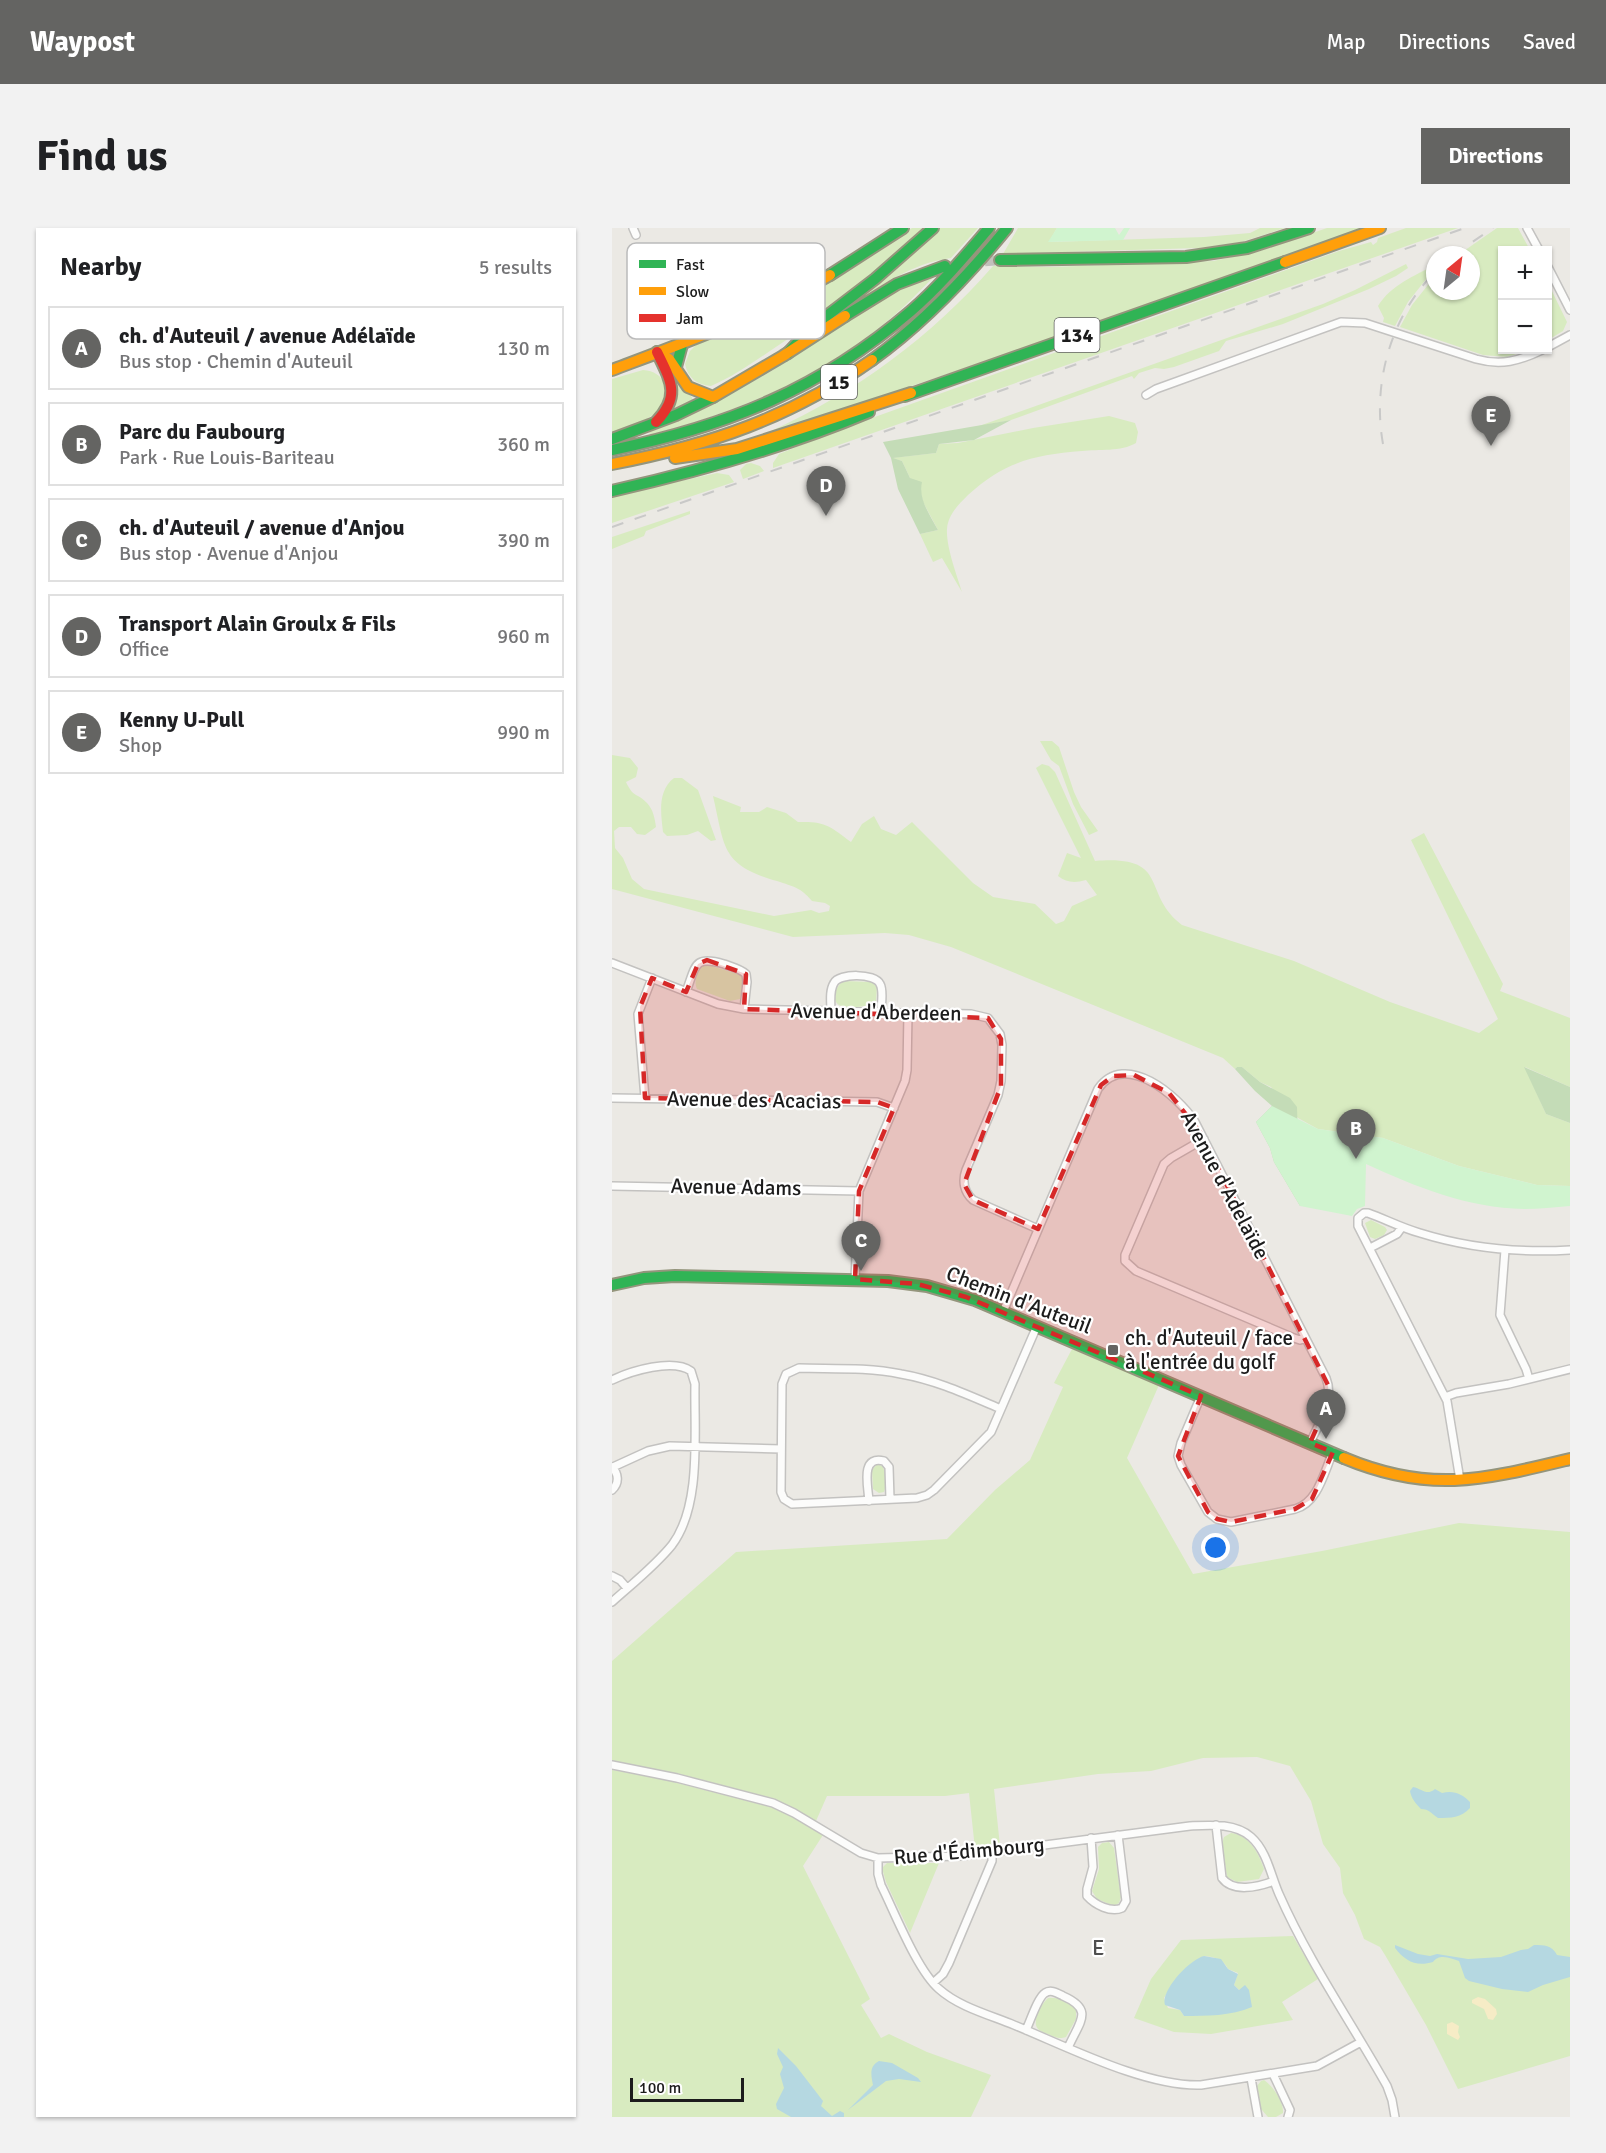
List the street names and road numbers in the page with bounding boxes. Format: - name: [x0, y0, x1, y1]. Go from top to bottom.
- road number: 134: [1054, 318, 1100, 352]
- road number: 15: [821, 365, 857, 399]
- street label: Avenue d'Aberdeen: [790, 998, 962, 1026]
- street label: Avenue des Acacias: [667, 1085, 841, 1115]
- street label: Avenue d'Adelaïde: [1175, 1106, 1275, 1264]
- street label: Avenue Adams: [670, 1173, 802, 1201]
- street label: Chemin d'Auteuil: [943, 1260, 1095, 1340]
- street label: Rue d'Édimbourg: [892, 1831, 1046, 1871]

